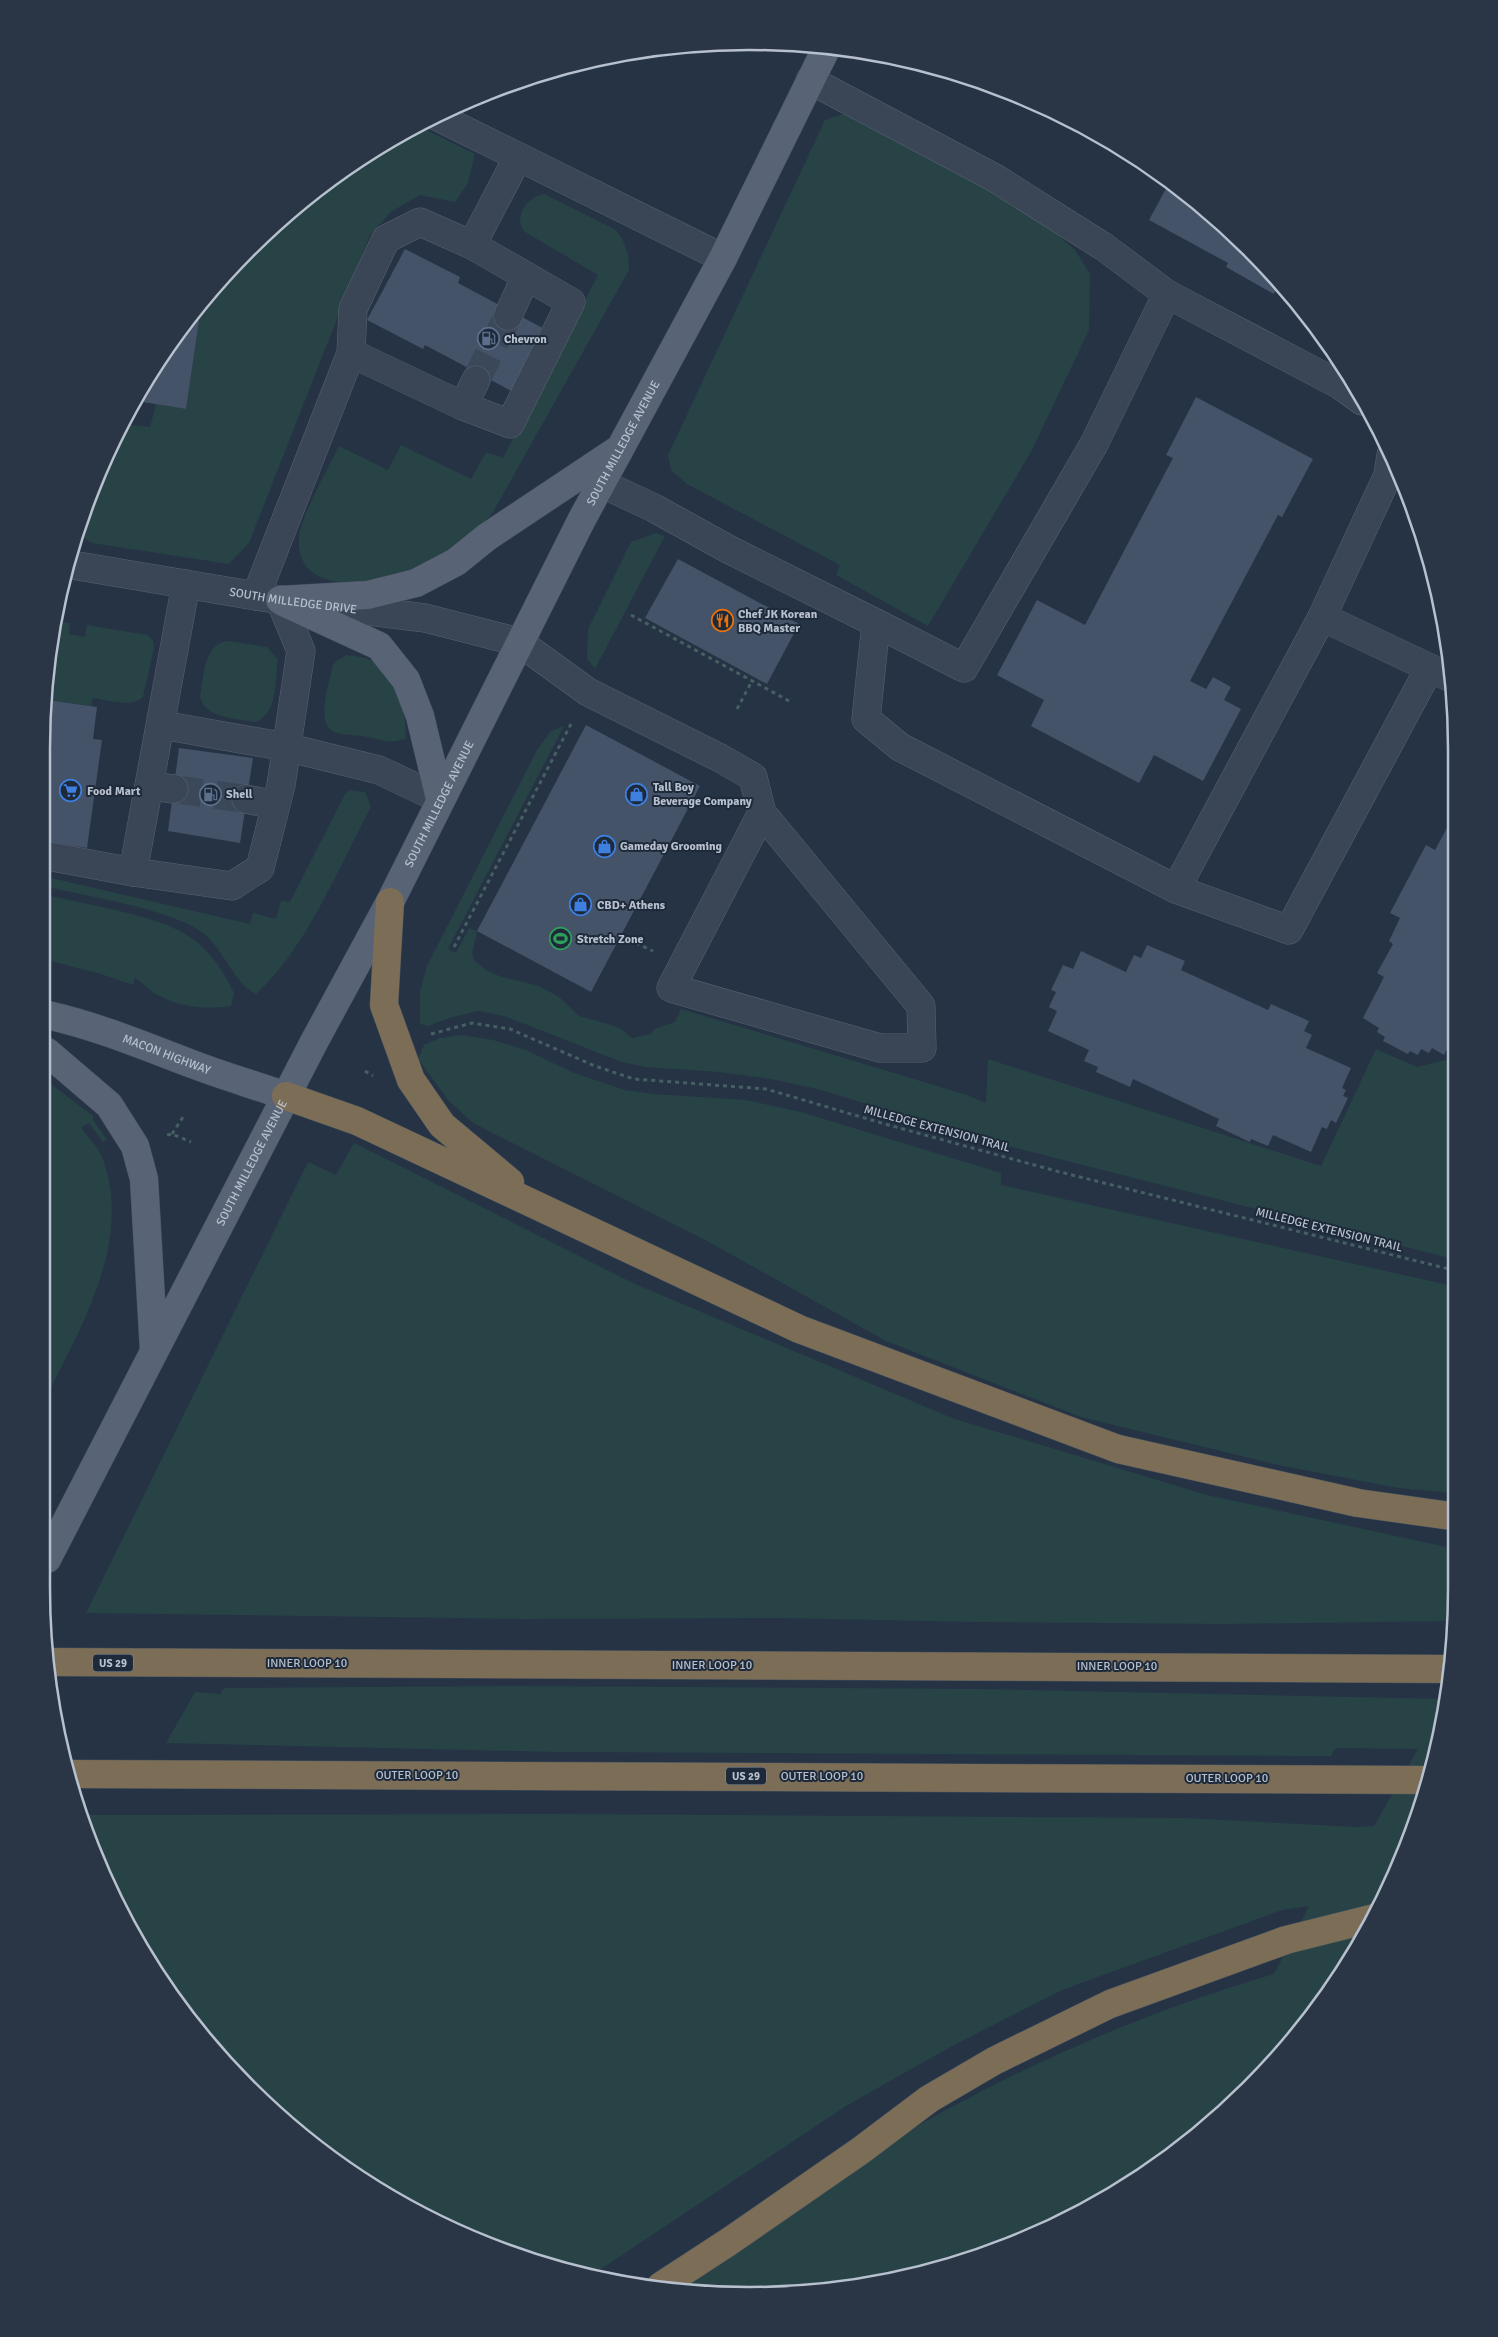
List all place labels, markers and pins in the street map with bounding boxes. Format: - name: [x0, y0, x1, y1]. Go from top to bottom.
- fuel station icon: Chevron: [476, 327, 500, 351]
- place label: Chevron: [504, 332, 547, 347]
- place label: Chef JK Korean BBQ Master: [738, 607, 818, 636]
- restaurant icon: Chef JK Korean BBQ Master: [710, 609, 734, 633]
- supermarket icon: Food Mart: [59, 779, 83, 803]
- place label: Tall Boy Beverage Company: [653, 780, 752, 809]
- fuel station icon: Shell: [198, 782, 222, 806]
- shop icon: Tall Boy Beverage Company: [625, 782, 649, 806]
- place label: Food Mart: [87, 784, 141, 799]
- place label: Shell: [226, 787, 253, 802]
- shop icon: Gameday Grooming: [592, 834, 616, 858]
- place label: Gameday Grooming: [620, 839, 723, 854]
- shop icon: CBD+ Athens: [569, 893, 593, 917]
- place label: CBD+ Athens: [597, 898, 666, 913]
- sports icon: Stretch Zone: [549, 927, 573, 951]
- place label: Stretch Zone: [577, 932, 644, 947]

